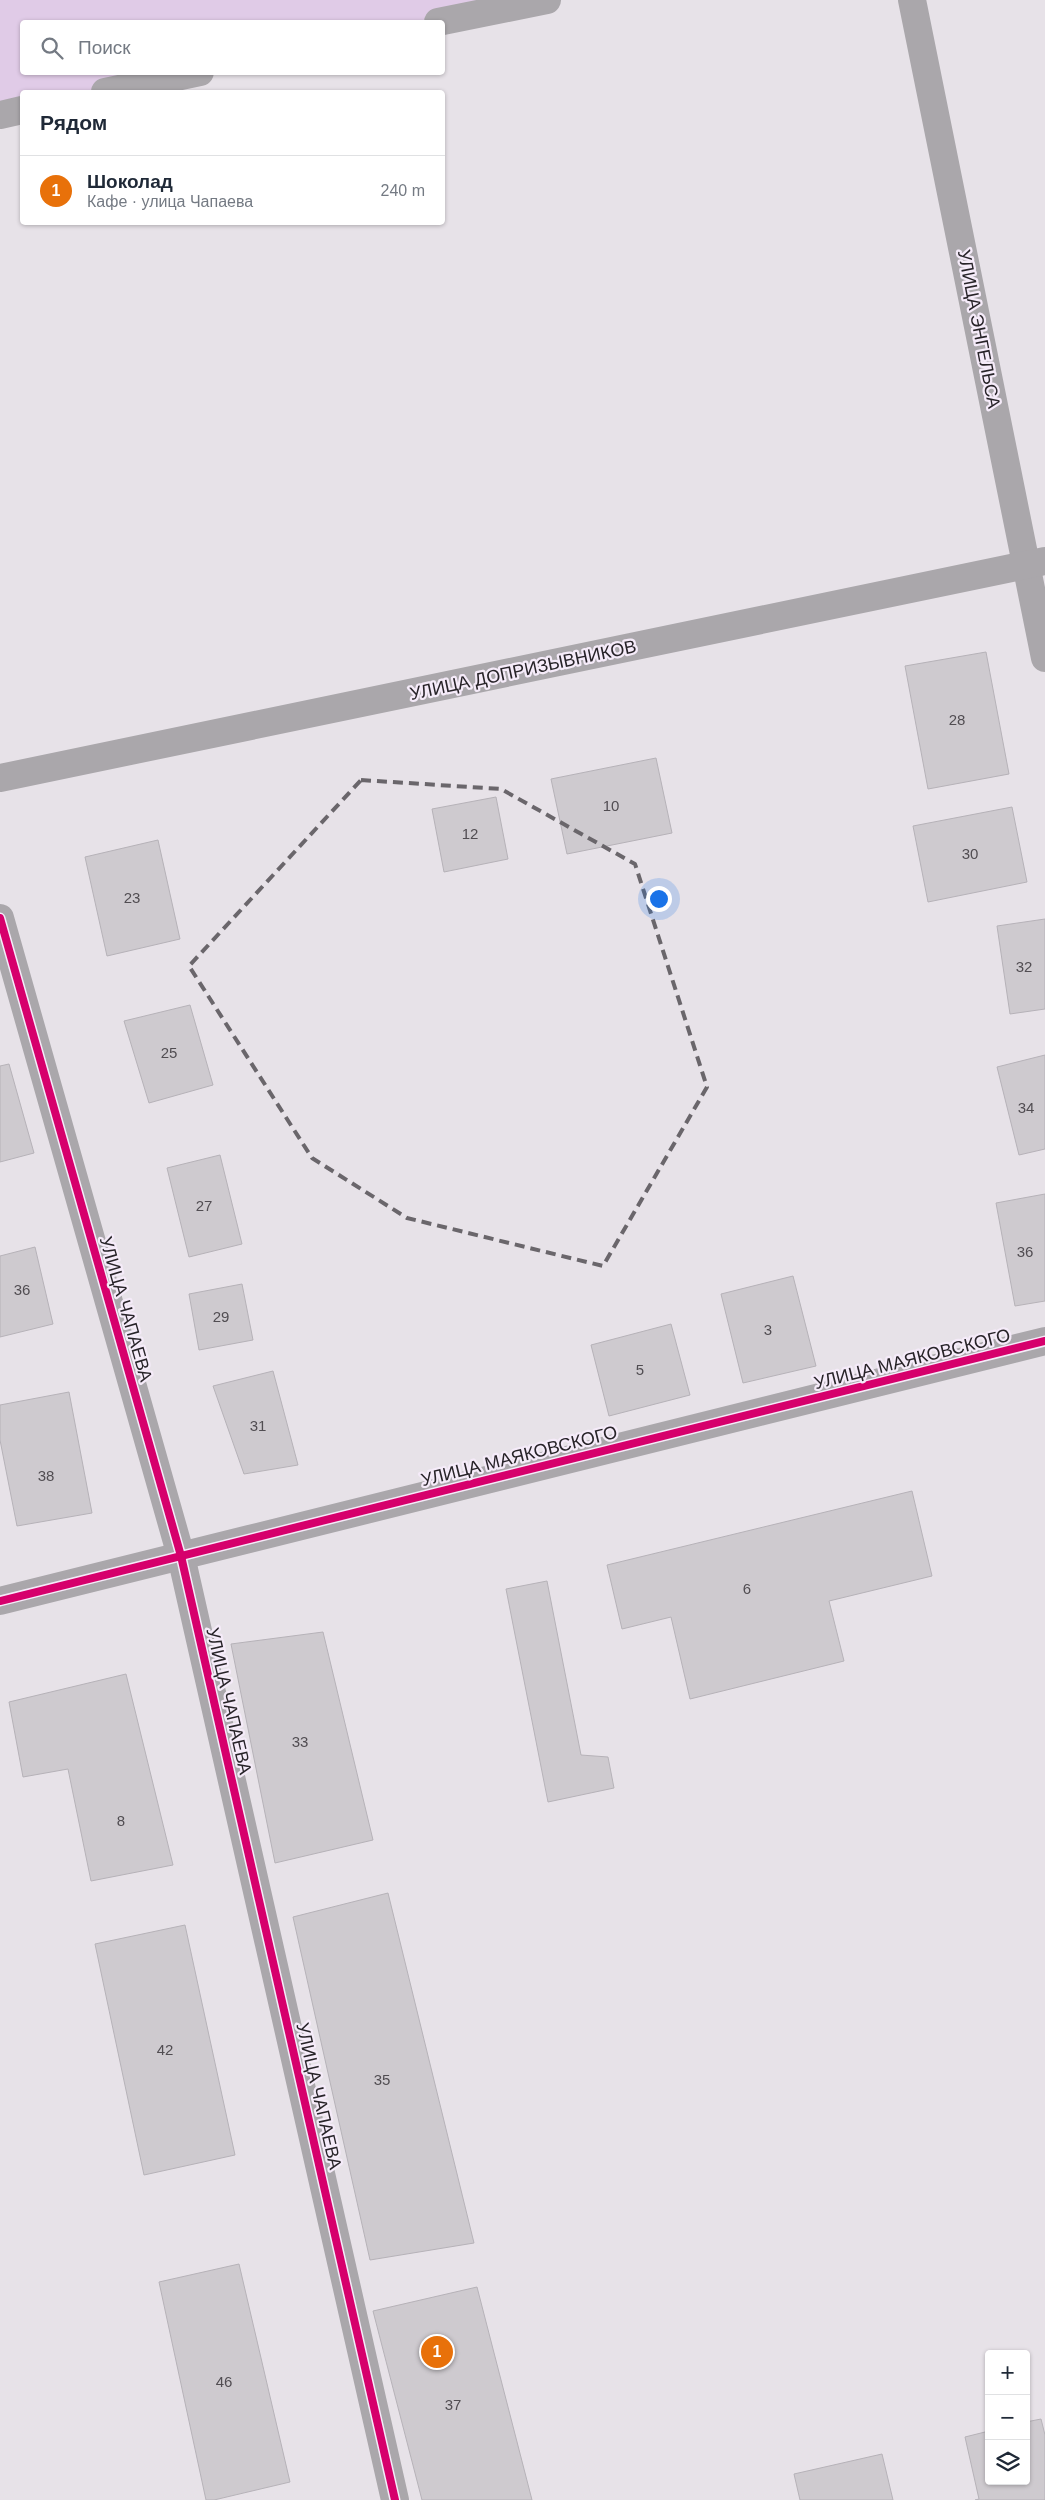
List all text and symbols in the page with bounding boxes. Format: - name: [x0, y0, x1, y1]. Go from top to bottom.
- search box: [20, 20, 445, 75]
- icon: search: [38, 34, 66, 62]
- text: Поиск: [78, 37, 131, 58]
- text: Рядом: [40, 111, 107, 134]
- text: Шоколад: [87, 171, 173, 192]
- text: 1: [52, 182, 60, 199]
- text: 240 m: [381, 182, 425, 199]
- text: Кафе · улица Чапаева: [87, 193, 253, 210]
- street label: УЛИЦА ЭНГЕЛЬСА: [954, 248, 1004, 410]
- street label: УЛИЦА ДОПРИЗЫВНИКОВ: [408, 636, 638, 704]
- house number: 28: [949, 711, 965, 728]
- house number: 10: [603, 797, 619, 814]
- house number: 12: [462, 825, 478, 842]
- house number: 30: [962, 845, 978, 862]
- your location: [646, 886, 672, 912]
- house number: 23: [124, 889, 140, 906]
- house number: 32: [1016, 958, 1032, 975]
- house number: 25: [161, 1044, 177, 1061]
- house number: 34: [1018, 1099, 1034, 1116]
- house number: 27: [196, 1197, 212, 1214]
- street label: УЛИЦА ЧАПАЕВА: [96, 1234, 156, 1384]
- house number: 36: [1017, 1243, 1033, 1260]
- house number: 36: [14, 1281, 30, 1298]
- house number: 29: [213, 1308, 229, 1325]
- house number: 3: [764, 1321, 772, 1338]
- street label: УЛИЦА МАЯКОВСКОГО: [812, 1325, 1012, 1393]
- house number: 5: [636, 1361, 644, 1378]
- house number: 31: [250, 1417, 266, 1434]
- street label: УЛИЦА МАЯКОВСКОГО: [419, 1422, 619, 1490]
- house number: 38: [38, 1467, 54, 1484]
- house number: 6: [743, 1580, 751, 1597]
- street label: УЛИЦА ЧАПАЕВА: [202, 1626, 256, 1776]
- house number: 33: [292, 1733, 308, 1750]
- house number: 8: [117, 1812, 125, 1829]
- street label: УЛИЦА ЧАПАЕВА: [292, 2021, 346, 2171]
- house number: 42: [157, 2041, 173, 2058]
- house number: 35: [374, 2071, 390, 2088]
- pin: 1: [421, 2333, 453, 2371]
- map controls: [985, 2350, 1030, 2485]
- button: +: [985, 2350, 1030, 2395]
- house number: 46: [216, 2373, 232, 2390]
- button: −: [985, 2395, 1030, 2440]
- house number: 37: [445, 2396, 461, 2413]
- button: layers: [985, 2440, 1030, 2485]

